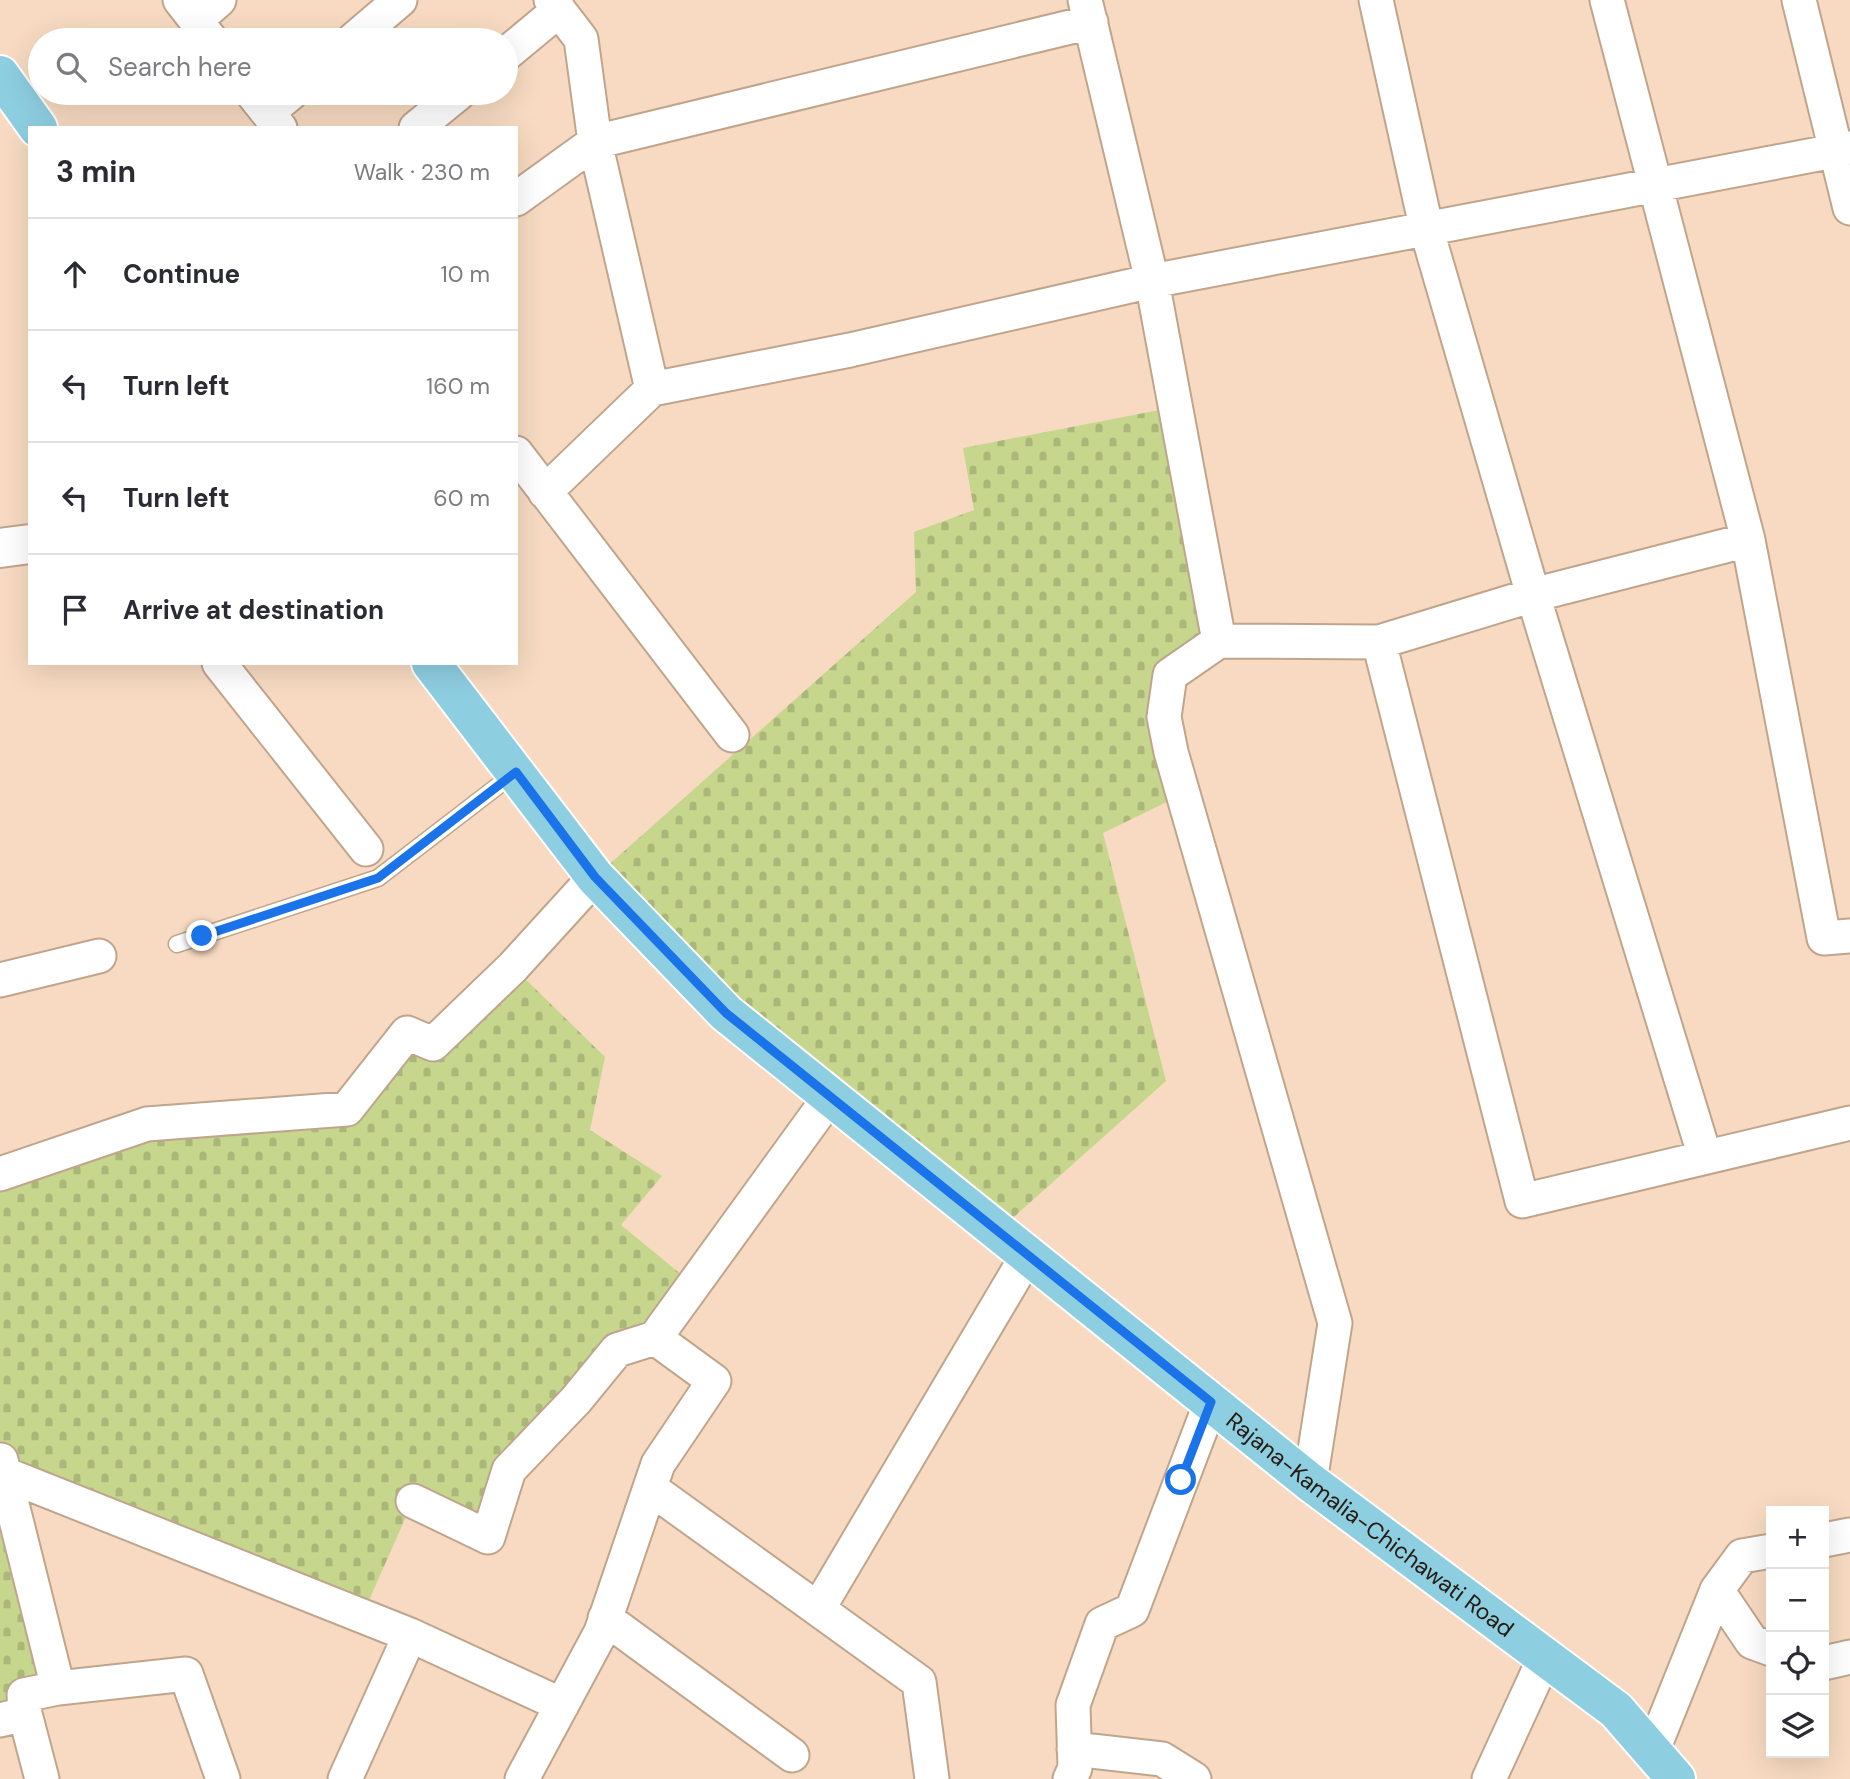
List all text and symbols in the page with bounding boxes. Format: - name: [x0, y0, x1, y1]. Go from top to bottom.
- search box: [28, 28, 518, 105]
- icon: search: [52, 48, 90, 86]
- text: Search here: [108, 50, 251, 84]
- text: 3 min: [56, 152, 136, 191]
- text: Walk · 230 m: [354, 157, 490, 187]
- icon: ahead: [56, 255, 94, 293]
- text: Continue: [123, 257, 240, 291]
- text: 10 m: [440, 259, 490, 289]
- icon: left: [56, 367, 94, 405]
- text: Turn left: [123, 369, 230, 403]
- text: 160 m: [426, 371, 490, 401]
- icon: left: [56, 479, 94, 517]
- text: Turn left: [123, 481, 230, 515]
- text: 60 m: [433, 483, 490, 513]
- icon: arrive: [56, 591, 94, 629]
- text: Arrive at destination: [123, 593, 384, 627]
- route end: [186, 920, 217, 951]
- street label: Rajana-Kamalia-Chichawati Road: [1220, 1406, 1520, 1644]
- route start: [1165, 1464, 1196, 1495]
- map controls: [1766, 1506, 1829, 1758]
- button: +: [1766, 1506, 1829, 1569]
- button: −: [1766, 1569, 1829, 1632]
- button: locate: [1766, 1632, 1829, 1695]
- button: layers: [1766, 1695, 1829, 1758]

